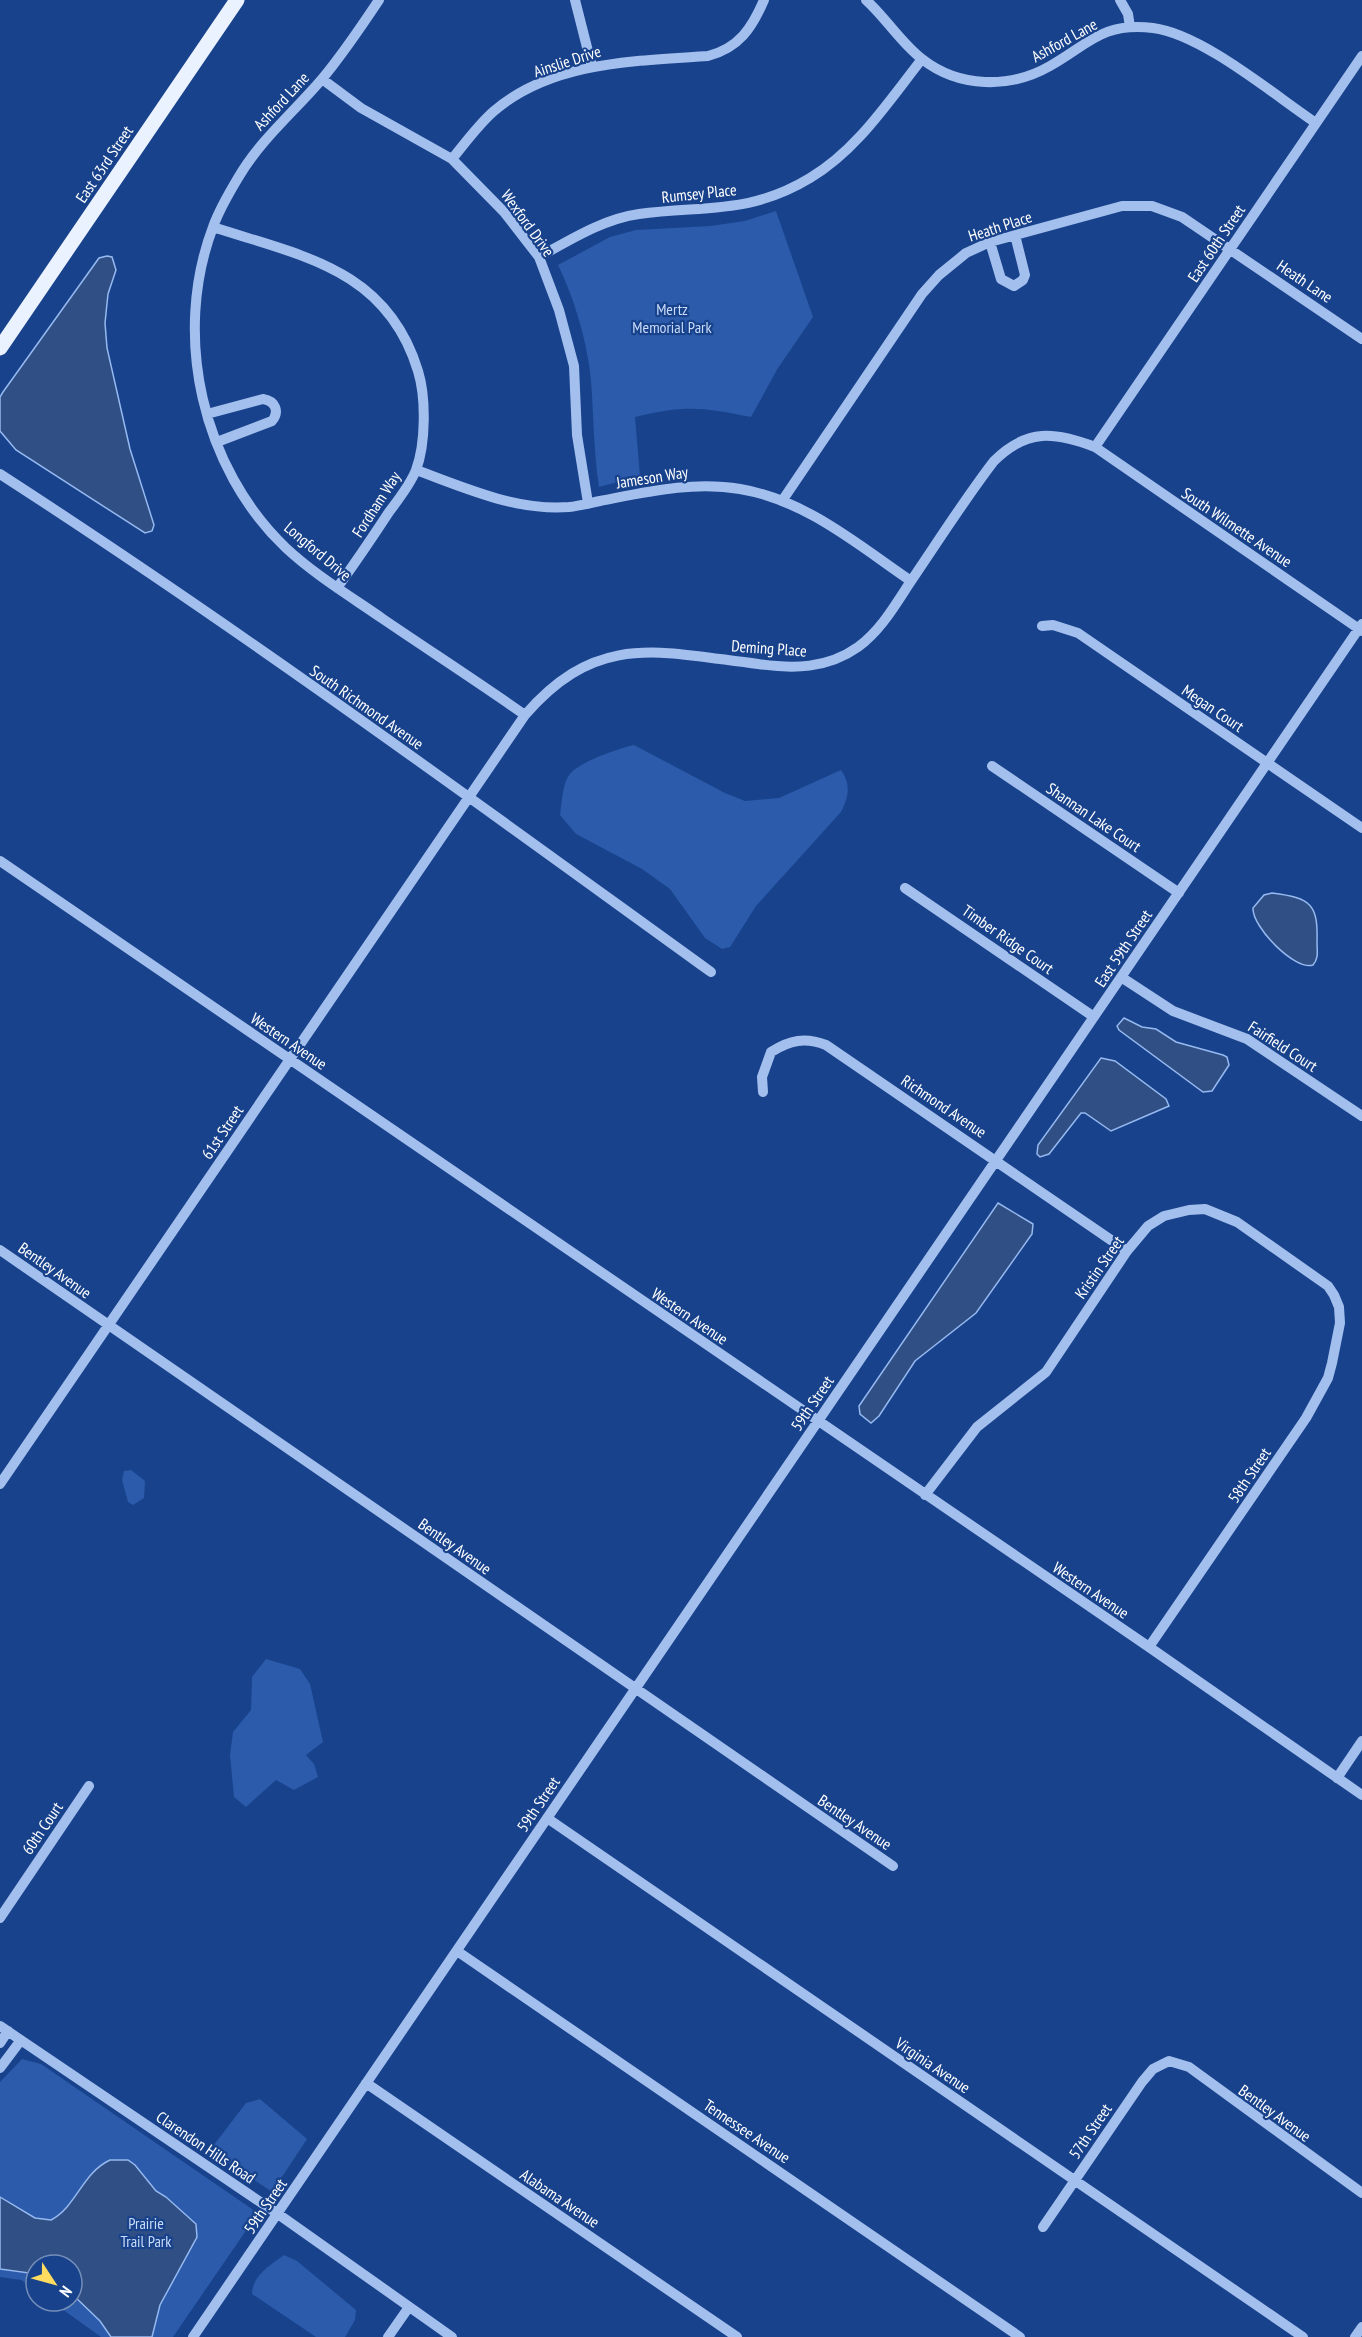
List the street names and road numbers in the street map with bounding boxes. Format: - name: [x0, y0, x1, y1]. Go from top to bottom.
- street label: Ashford Lane: [1028, 14, 1100, 66]
- street label: Ainslie Drive: [531, 41, 603, 81]
- street label: Ashford Lane: [249, 68, 313, 134]
- street label: East 63rd Street: [71, 121, 137, 206]
- street label: Rumsey Place: [661, 179, 737, 207]
- street label: Wexford Drive: [497, 186, 559, 260]
- street label: East 60th Street: [1183, 200, 1249, 285]
- street label: Heath Place: [966, 206, 1034, 246]
- street label: Heath Lane: [1273, 255, 1337, 307]
- street label: Jameson Way: [614, 461, 689, 493]
- street label: Fordham Way: [347, 467, 405, 541]
- street label: South Wilmette Avenue: [1178, 483, 1296, 571]
- street label: Longford Drive: [280, 517, 356, 585]
- street label: Deming Place: [731, 635, 807, 661]
- street label: South Richmond Avenue: [306, 660, 428, 754]
- street label: Megan Court: [1178, 680, 1248, 736]
- street label: Shannan Lake Court: [1043, 778, 1146, 856]
- street label: Timber Ridge Court: [958, 900, 1058, 978]
- street label: East 59th Street: [1090, 905, 1156, 990]
- street label: Western Avenue: [247, 1008, 331, 1074]
- street label: Fairfield Court: [1245, 1016, 1322, 1076]
- street label: Richmond Avenue: [898, 1070, 990, 1142]
- street label: 61st Street: [197, 1101, 248, 1163]
- street label: Kristin Street: [1070, 1231, 1128, 1302]
- street label: Bentley Avenue: [15, 1238, 95, 1302]
- street label: Western Avenue: [648, 1283, 732, 1349]
- street label: 59th Street: [786, 1371, 838, 1434]
- street label: 58th Street: [1223, 1443, 1275, 1506]
- street label: Bentley Avenue: [415, 1514, 495, 1578]
- street label: Western Avenue: [1049, 1557, 1133, 1623]
- street label: 59th Street: [512, 1772, 564, 1835]
- street label: Bentley Avenue: [814, 1790, 896, 1854]
- street label: 60th Court: [17, 1797, 67, 1858]
- street label: Virginia Avenue: [891, 2032, 974, 2097]
- street label: Bentley Avenue: [1235, 2080, 1315, 2146]
- street label: Tennessee Avenue: [700, 2095, 794, 2167]
- street label: 57th Street: [1064, 2099, 1116, 2162]
- street label: Clarendon Hills Road: [153, 2106, 259, 2188]
- street label: Alabama Avenue: [517, 2164, 603, 2232]
- street label: 59th Street: [239, 2174, 291, 2237]

